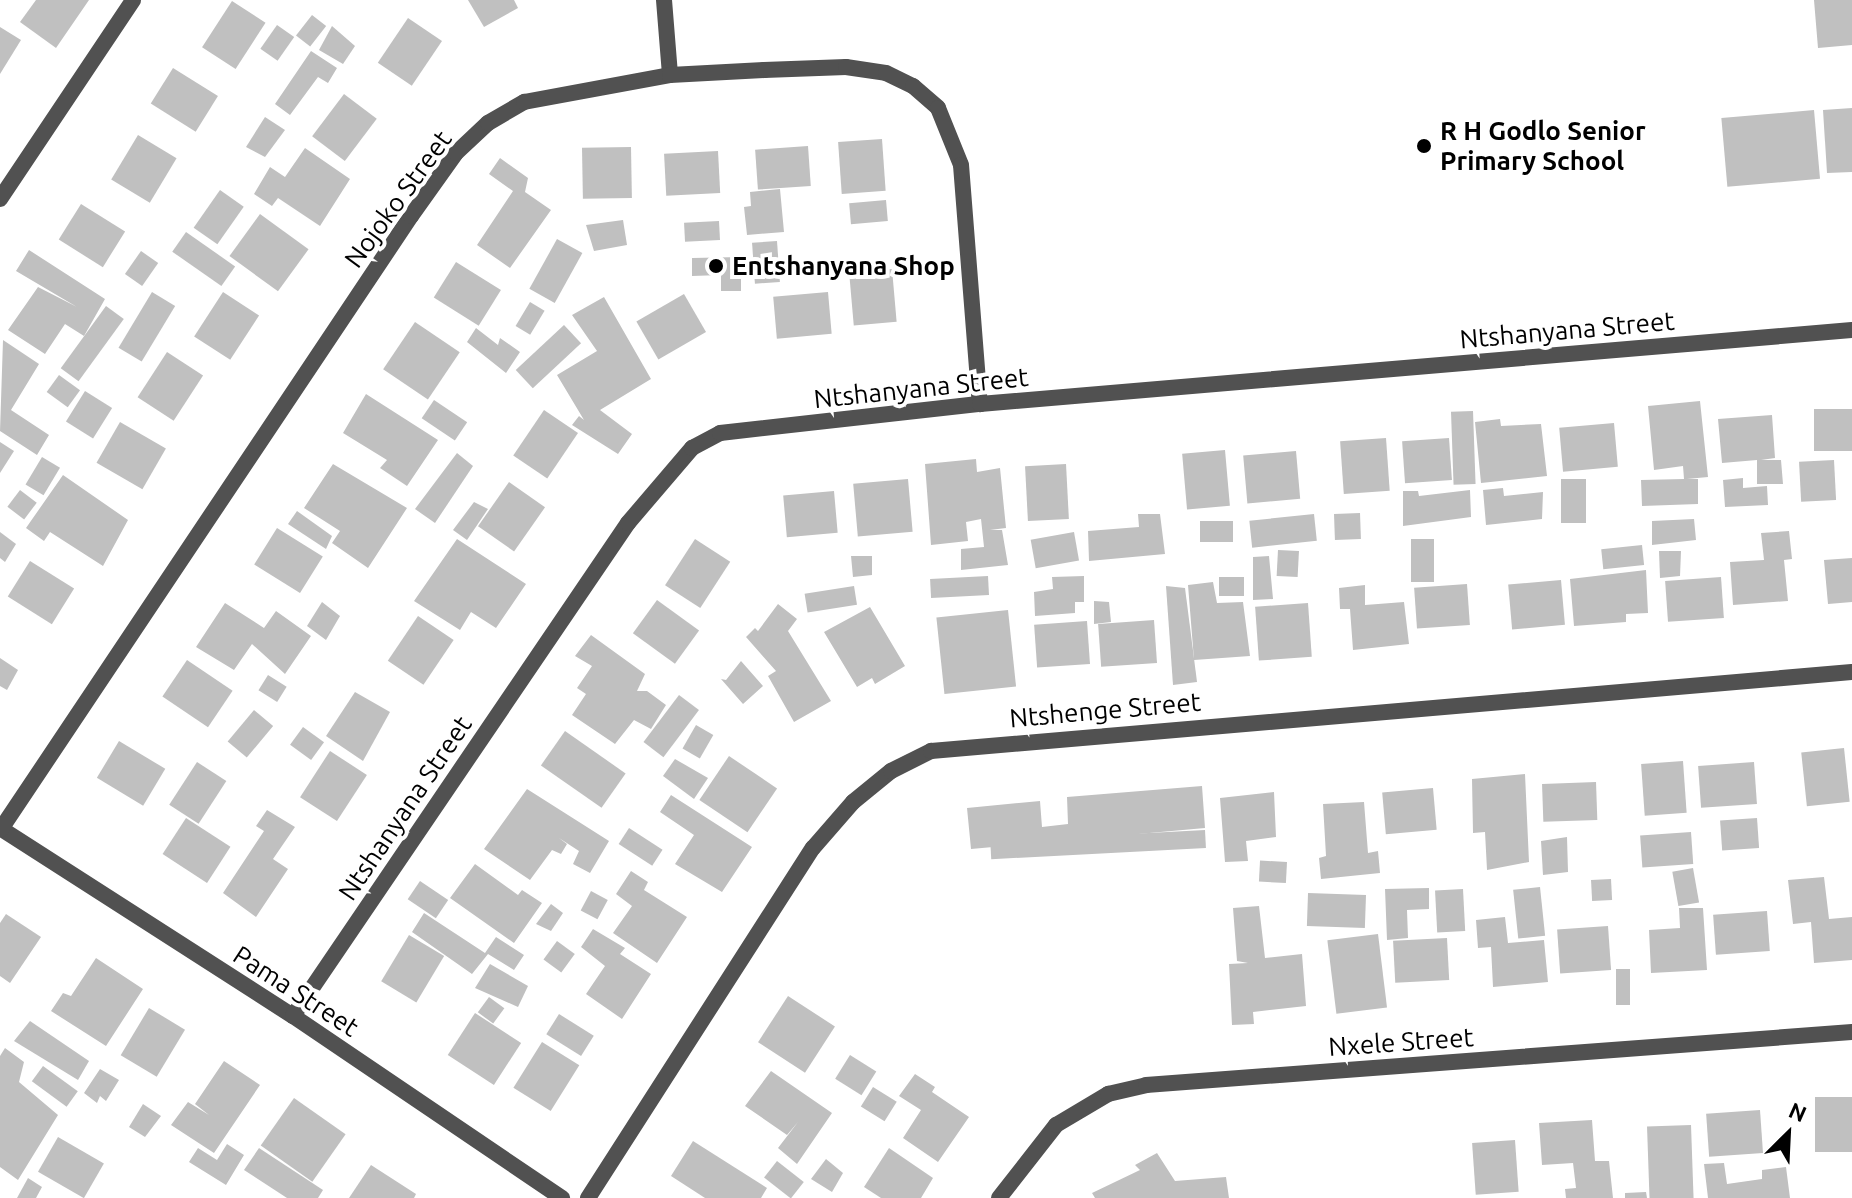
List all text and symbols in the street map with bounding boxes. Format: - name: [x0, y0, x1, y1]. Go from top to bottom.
- place label: R H Godlo Senior Primary School: [1440, 115, 1646, 176]
- street label: Nojoko Street: [338, 124, 458, 274]
- marker: R H Godlo Senior Primary School: [1415, 137, 1433, 155]
- place label: Entshanyana Shop: [732, 250, 955, 282]
- marker: Entshanyana Shop: [707, 257, 725, 275]
- street label: Ntshanyana Street: [1458, 305, 1676, 355]
- street label: Ntshanyana Street: [812, 361, 1030, 415]
- street label: Ntshenge Street: [1008, 686, 1202, 734]
- street label: Ntshanyana Street: [332, 710, 478, 906]
- street label: Pama Street: [228, 939, 364, 1043]
- street label: Nxele Street: [1327, 1021, 1475, 1063]
- north arrow: [1748, 1094, 1828, 1174]
- text: N: [1785, 1097, 1811, 1126]

